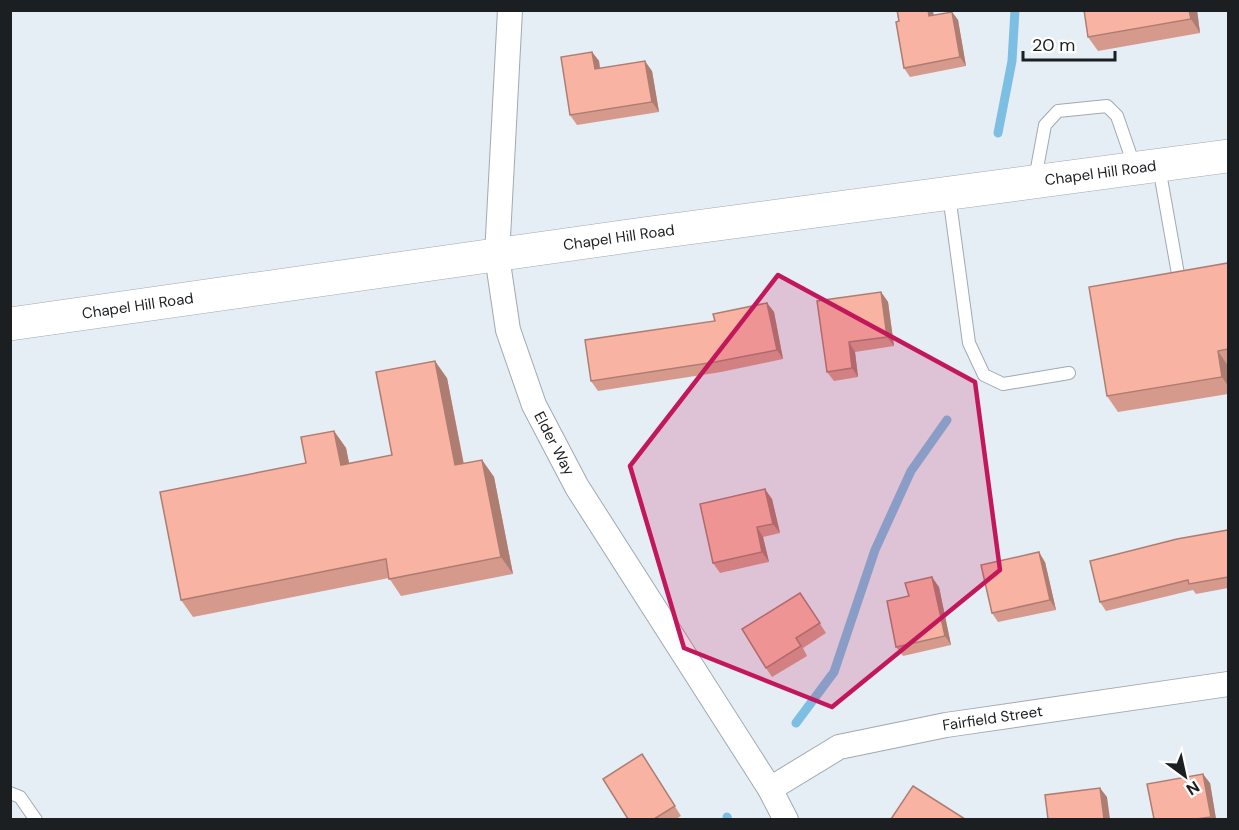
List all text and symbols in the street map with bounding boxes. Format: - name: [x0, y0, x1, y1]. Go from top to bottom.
- scale bar: [1023, 24, 1114, 62]
- text: 20 m: [1032, 33, 1075, 57]
- street label: Chapel Hill Road: [1044, 156, 1158, 190]
- street label: Chapel Hill Road: [562, 220, 676, 255]
- street label: Chapel Hill Road: [81, 288, 195, 324]
- street label: Elder Way: [529, 408, 579, 479]
- street label: Fairfield Street: [941, 701, 1044, 735]
- north arrow: [1155, 746, 1215, 806]
- text: N: [1182, 776, 1204, 800]

